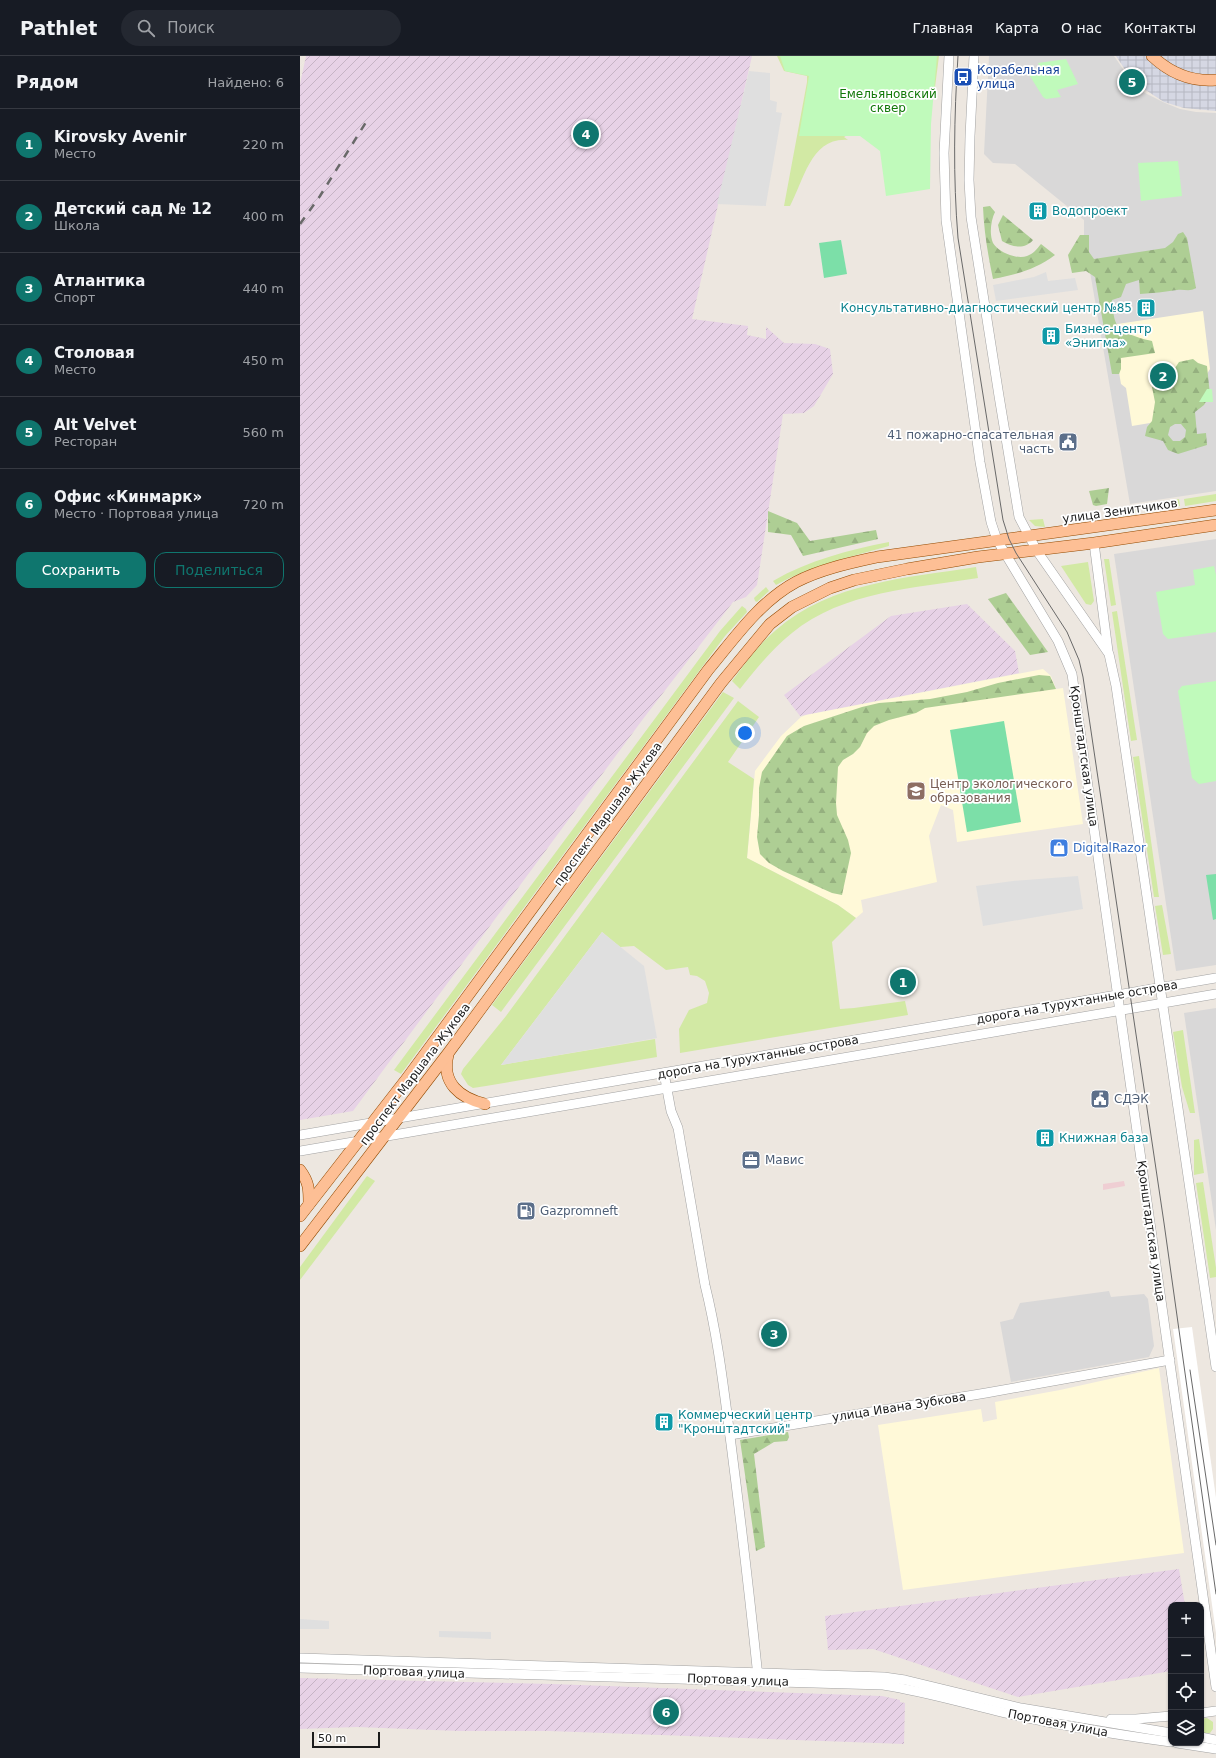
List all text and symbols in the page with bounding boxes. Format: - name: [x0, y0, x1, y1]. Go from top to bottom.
- search box: [121, 10, 401, 46]
- text: Pathlet: [20, 17, 97, 39]
- icon: search: [135, 17, 157, 39]
- text: Поиск: [167, 19, 215, 37]
- text: Главная: [912, 20, 973, 36]
- text: Карта: [995, 20, 1039, 36]
- text: О нас: [1061, 20, 1102, 36]
- text: Контакты: [1124, 20, 1196, 36]
- place label: Корабельная улица: [977, 63, 1060, 91]
- bus stop icon: Корабельная улица: [952, 66, 974, 88]
- pin: 5: [1119, 67, 1145, 97]
- text: Рядом: [16, 72, 79, 92]
- text: Найдено: 6: [208, 75, 284, 90]
- park label: Емельяновский сквер: [839, 87, 937, 115]
- pin: 4: [573, 119, 599, 149]
- text: Kirovsky Avenir: [54, 128, 186, 146]
- text: 1: [24, 137, 34, 152]
- text: 220 m: [242, 137, 284, 152]
- text: Место: [54, 146, 96, 161]
- text: Детский сад № 12: [54, 200, 212, 218]
- building icon: Водопроект: [1027, 200, 1049, 222]
- place label: Водопроект: [1052, 204, 1128, 218]
- text: 2: [24, 209, 34, 224]
- text: 400 m: [242, 209, 284, 224]
- text: Школа: [54, 218, 100, 233]
- text: Атлантика: [54, 272, 145, 290]
- text: 3: [24, 281, 34, 296]
- text: 440 m: [242, 281, 284, 296]
- text: Спорт: [54, 290, 95, 305]
- building icon: Консультативно-диагностический центр №85: [1135, 297, 1157, 319]
- place label: Консультативно-диагностический центр №85: [841, 301, 1132, 315]
- place label: Бизнес-центр «Энигма»: [1065, 322, 1152, 350]
- building icon: Бизнес-центр «Энигма»: [1040, 325, 1062, 347]
- text: Столовая: [54, 344, 135, 362]
- text: 4: [24, 353, 34, 368]
- text: 450 m: [242, 353, 284, 368]
- pin: 2: [1150, 361, 1176, 391]
- text: Место: [54, 362, 96, 377]
- text: Alt Velvet: [54, 416, 136, 434]
- text: 5: [24, 425, 34, 440]
- text: 560 m: [242, 425, 284, 440]
- place label: 41 пожарно-спасательная часть: [887, 428, 1054, 456]
- public building icon: 41 пожарно-спасательная часть: [1057, 431, 1079, 453]
- text: Ресторан: [54, 434, 117, 449]
- text: Офис «Кинмарк»: [54, 488, 202, 506]
- street label: улица Зенитчиков: [1062, 496, 1178, 526]
- text: 6: [24, 497, 34, 512]
- text: 720 m: [242, 497, 284, 512]
- text: Место · Портовая улица: [54, 506, 219, 521]
- button: Сохранить: [16, 552, 146, 588]
- button: Поделиться: [154, 552, 284, 588]
- street label: Кронштадтская улица: [1067, 685, 1101, 827]
- your location: [735, 723, 755, 743]
- street label: проспект Маршала Жукова: [551, 739, 665, 889]
- place label: Центр экологического образования: [930, 777, 1073, 805]
- school or university icon: Центр экологического образования: [905, 780, 927, 802]
- shop icon: DigitalRazor: [1048, 837, 1070, 859]
- place label: DigitalRazor: [1073, 841, 1146, 855]
- pin: 1: [890, 967, 916, 997]
- street label: дорога на Турухтанные острова: [975, 977, 1179, 1027]
- street label: проспект Маршала Жукова: [357, 1000, 473, 1148]
- street label: дорога на Турухтанные острова: [656, 1032, 860, 1082]
- public building icon: СДЭК: [1089, 1088, 1111, 1110]
- place label: СДЭК: [1114, 1092, 1149, 1106]
- building icon: Книжная база: [1034, 1127, 1056, 1149]
- place label: Книжная база: [1059, 1131, 1149, 1145]
- office icon: Мавис: [740, 1149, 762, 1171]
- place label: Мавис: [765, 1153, 804, 1167]
- street label: Кронштадтская улица: [1134, 1160, 1168, 1302]
- fuel station icon: Gazpromneft: [515, 1200, 537, 1222]
- place label: Gazpromneft: [540, 1204, 618, 1218]
- pin: 3: [761, 1319, 787, 1349]
- street label: улица Ивана Зубкова: [831, 1389, 967, 1425]
- place label: Коммерческий центр "Кронштадтский": [678, 1408, 813, 1436]
- building icon: Коммерческий центр "Кронштадтский": [653, 1411, 675, 1433]
- map controls: [1168, 1602, 1204, 1746]
- button: +: [1168, 1602, 1204, 1638]
- button: −: [1168, 1638, 1204, 1674]
- street label: Портовая улица: [363, 1663, 465, 1681]
- street label: Портовая улица: [687, 1671, 789, 1689]
- button: locate: [1168, 1674, 1204, 1710]
- pin: 6: [653, 1697, 679, 1727]
- street label: Портовая улица: [1007, 1706, 1109, 1740]
- button: layers: [1168, 1710, 1204, 1746]
- scale bar: [312, 1730, 380, 1749]
- text: 50 m: [318, 1732, 346, 1745]

